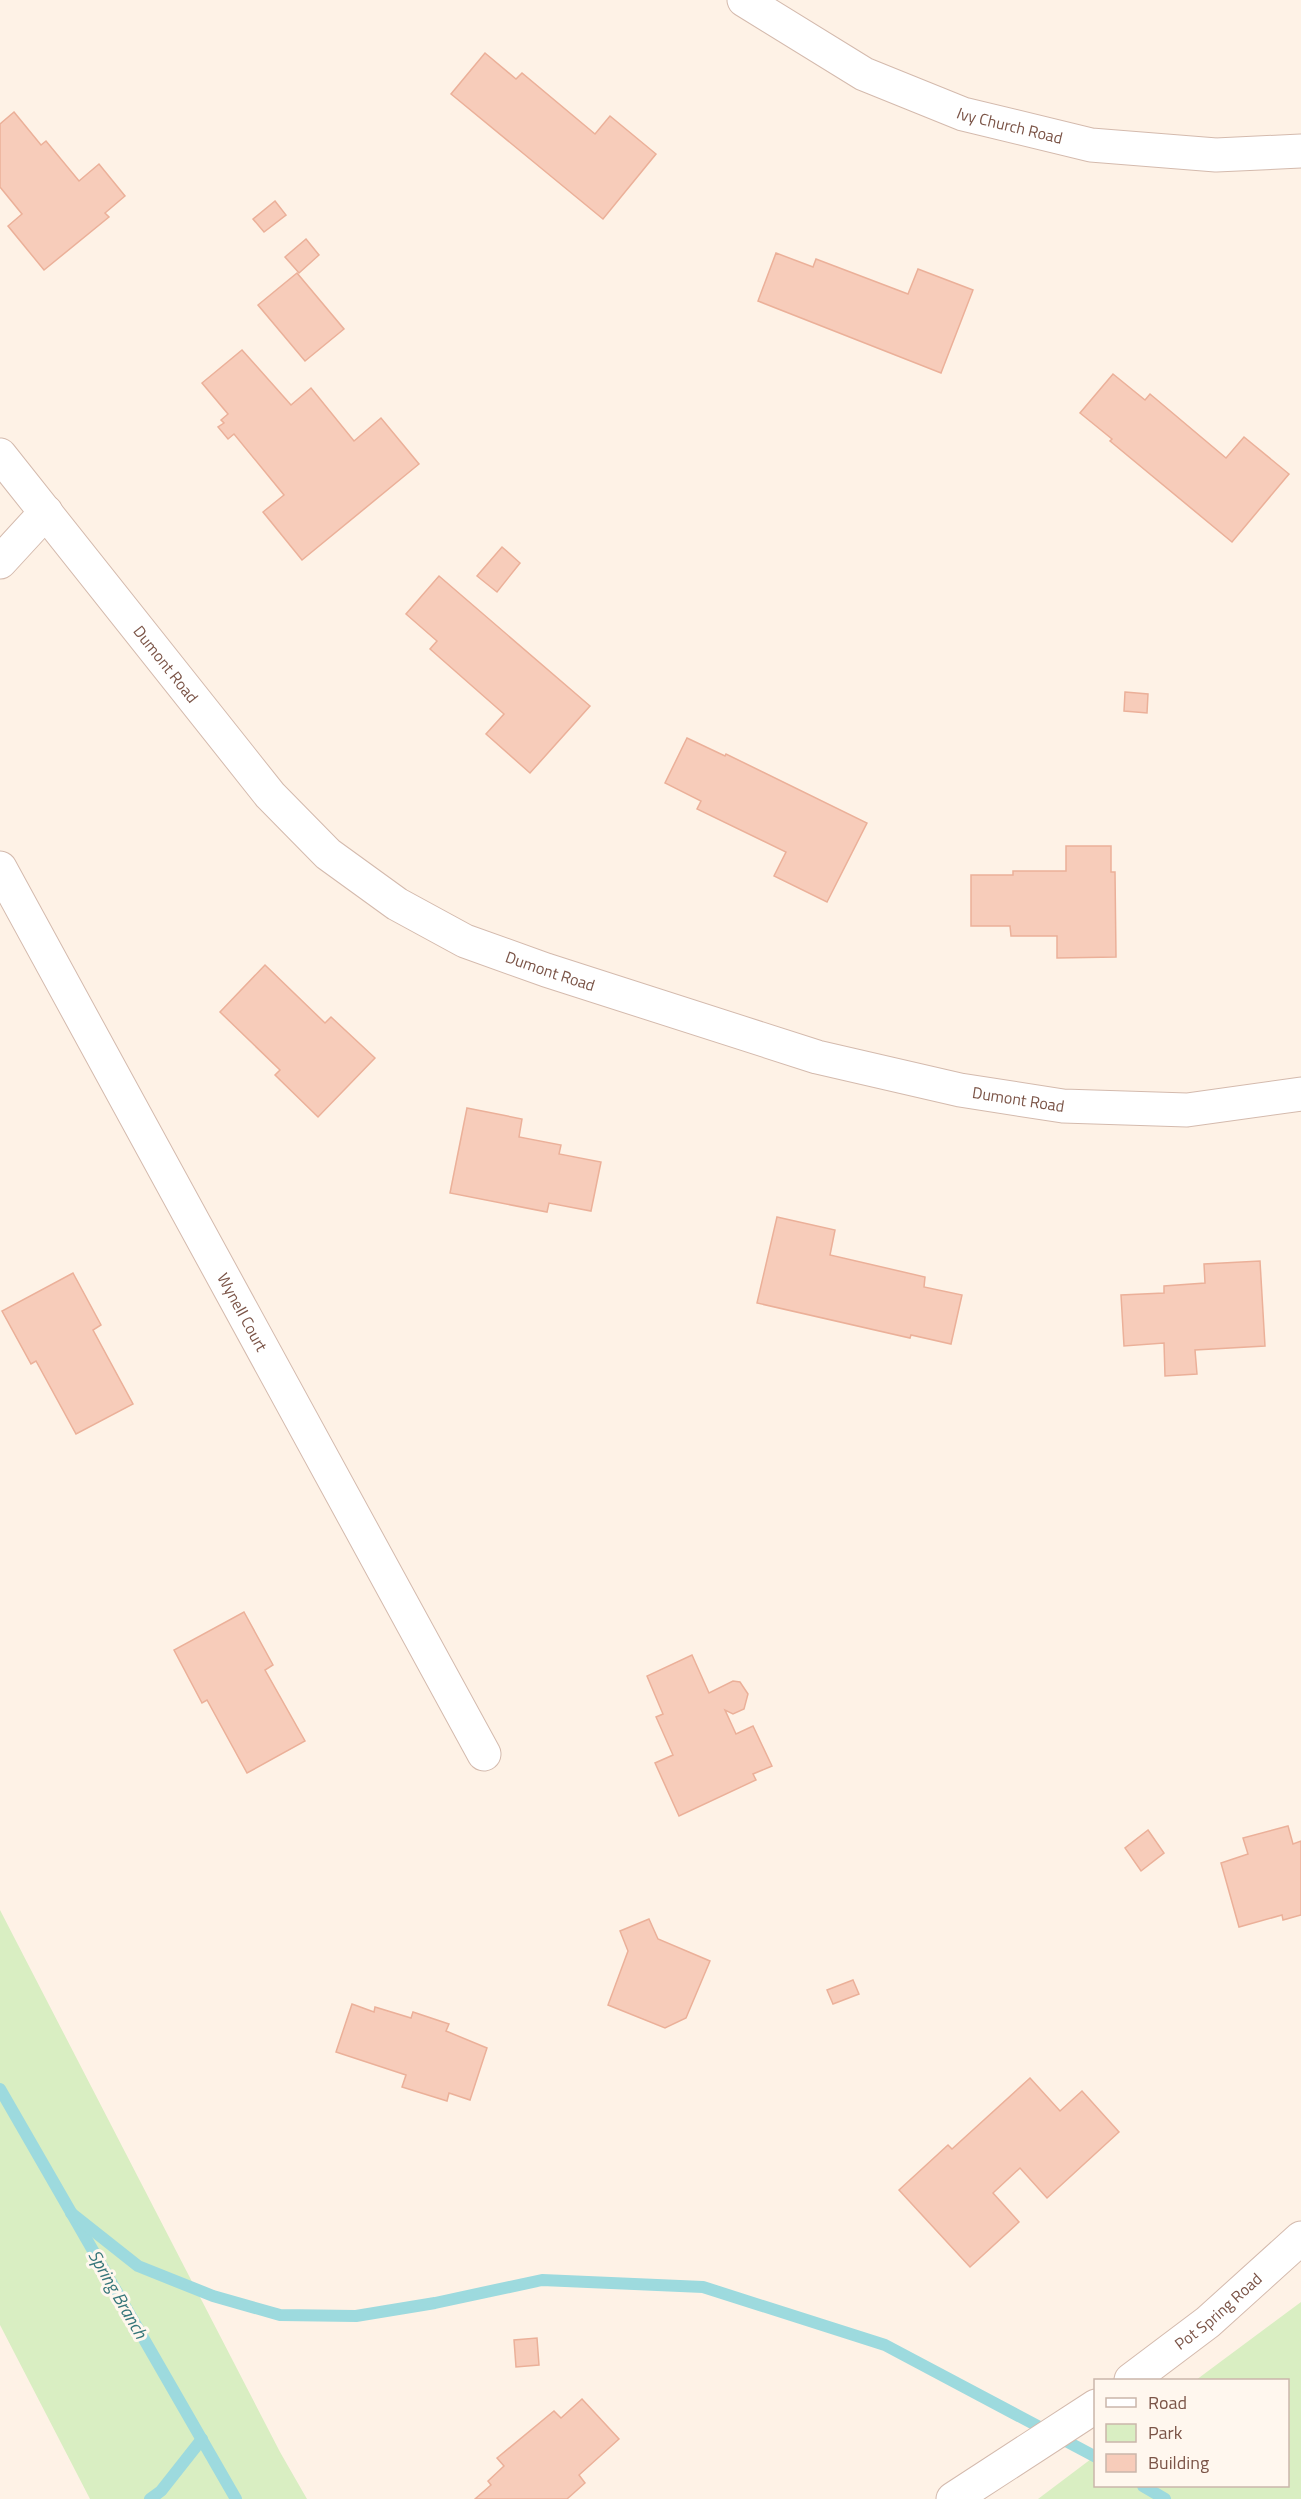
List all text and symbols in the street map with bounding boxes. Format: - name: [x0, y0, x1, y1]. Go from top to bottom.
- street label: Ivy Church Road: [953, 101, 1065, 150]
- street label: Dumont Road: [128, 620, 204, 708]
- street label: Dumont Road: [502, 945, 598, 997]
- street label: Dumont Road: [971, 1080, 1066, 1118]
- street label: Wynell Court: [211, 1268, 274, 1356]
- water label: Spring Branch: [82, 2244, 155, 2344]
- street label: Pot Spring Road: [1169, 2267, 1267, 2355]
- legend: [1094, 2379, 1289, 2487]
- text: Road: [1148, 2389, 1187, 2416]
- text: Park: [1148, 2419, 1183, 2446]
- text: Building: [1148, 2449, 1209, 2476]

